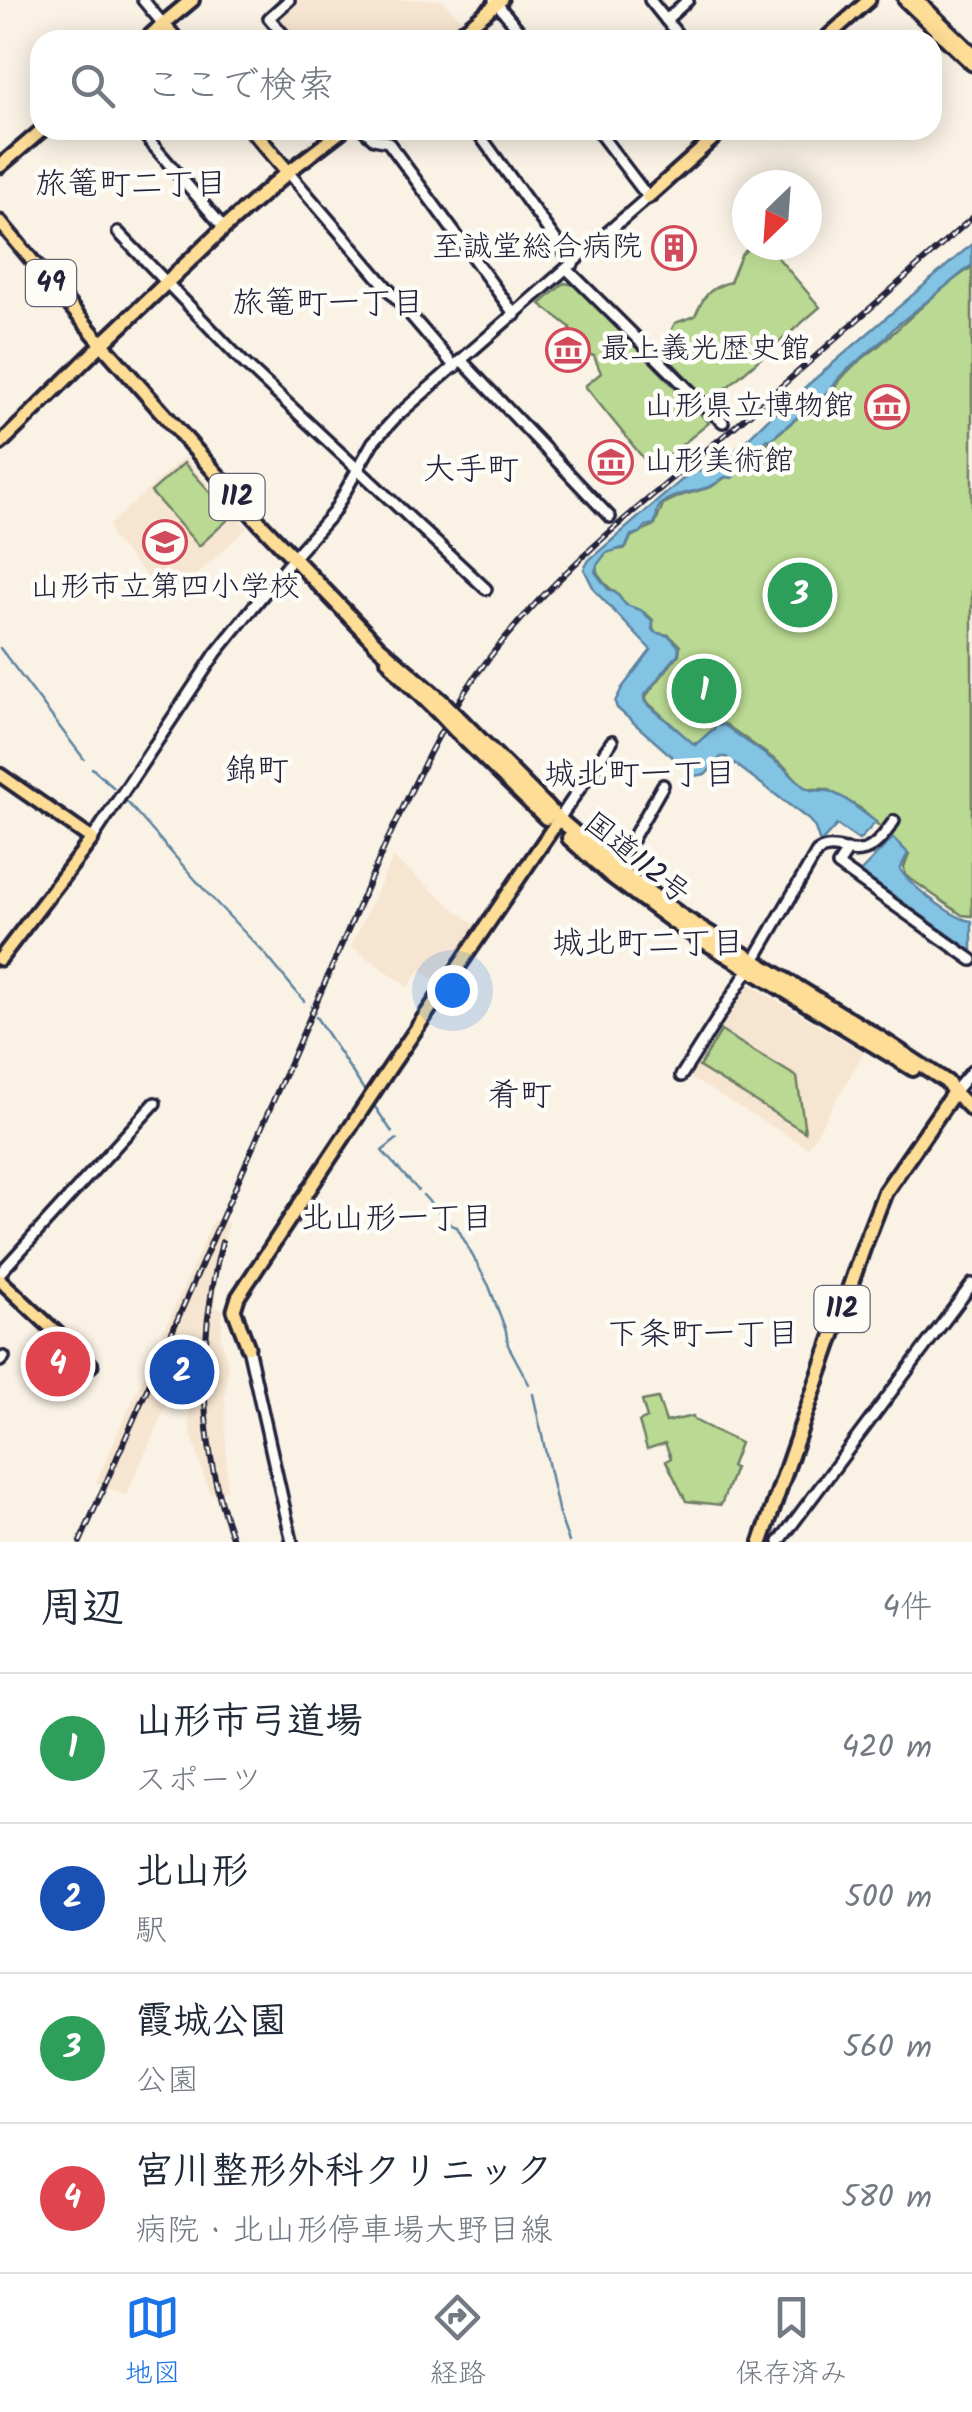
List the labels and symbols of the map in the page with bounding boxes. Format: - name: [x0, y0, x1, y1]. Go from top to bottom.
- district label: 旅篭町二丁目: [35, 160, 227, 211]
- north arrow: [732, 170, 822, 260]
- place label: 至誠堂総合病院: [432, 224, 642, 272]
- building icon: 至誠堂総合病院: [651, 225, 697, 271]
- road number: 49: [26, 260, 76, 306]
- district label: 旅篭町一丁目: [232, 279, 424, 330]
- place label: 最上義光歴史館: [600, 326, 810, 374]
- museum icon: 最上義光歴史館: [545, 327, 591, 373]
- place label: 山形県立博物館: [644, 383, 854, 431]
- museum icon: 山形県立博物館: [864, 384, 910, 430]
- place label: 山形美術館: [644, 438, 794, 486]
- museum icon: 山形美術館: [588, 439, 634, 485]
- district label: 大手町: [423, 445, 519, 496]
- road number: 112: [210, 474, 264, 520]
- school or university icon: 山形市立第四小学校: [142, 519, 188, 565]
- pin: 3: [768, 558, 832, 632]
- place label: 山形市立第四小学校: [30, 564, 300, 612]
- pin: 1: [672, 654, 736, 728]
- district label: 錦町: [225, 746, 289, 797]
- district label: 城北町一丁目: [544, 750, 736, 801]
- street label: 国道112号: [572, 801, 700, 917]
- district label: 城北町二丁目: [552, 919, 744, 970]
- your location: [427, 965, 478, 1016]
- district label: 肴町: [488, 1071, 552, 1122]
- district label: 北山形一丁目: [301, 1194, 493, 1245]
- road number: 112: [814, 1286, 870, 1332]
- district label: 下条町一丁目: [607, 1310, 799, 1361]
- pin: 4: [26, 1326, 90, 1402]
- pin: 2: [150, 1334, 214, 1410]

